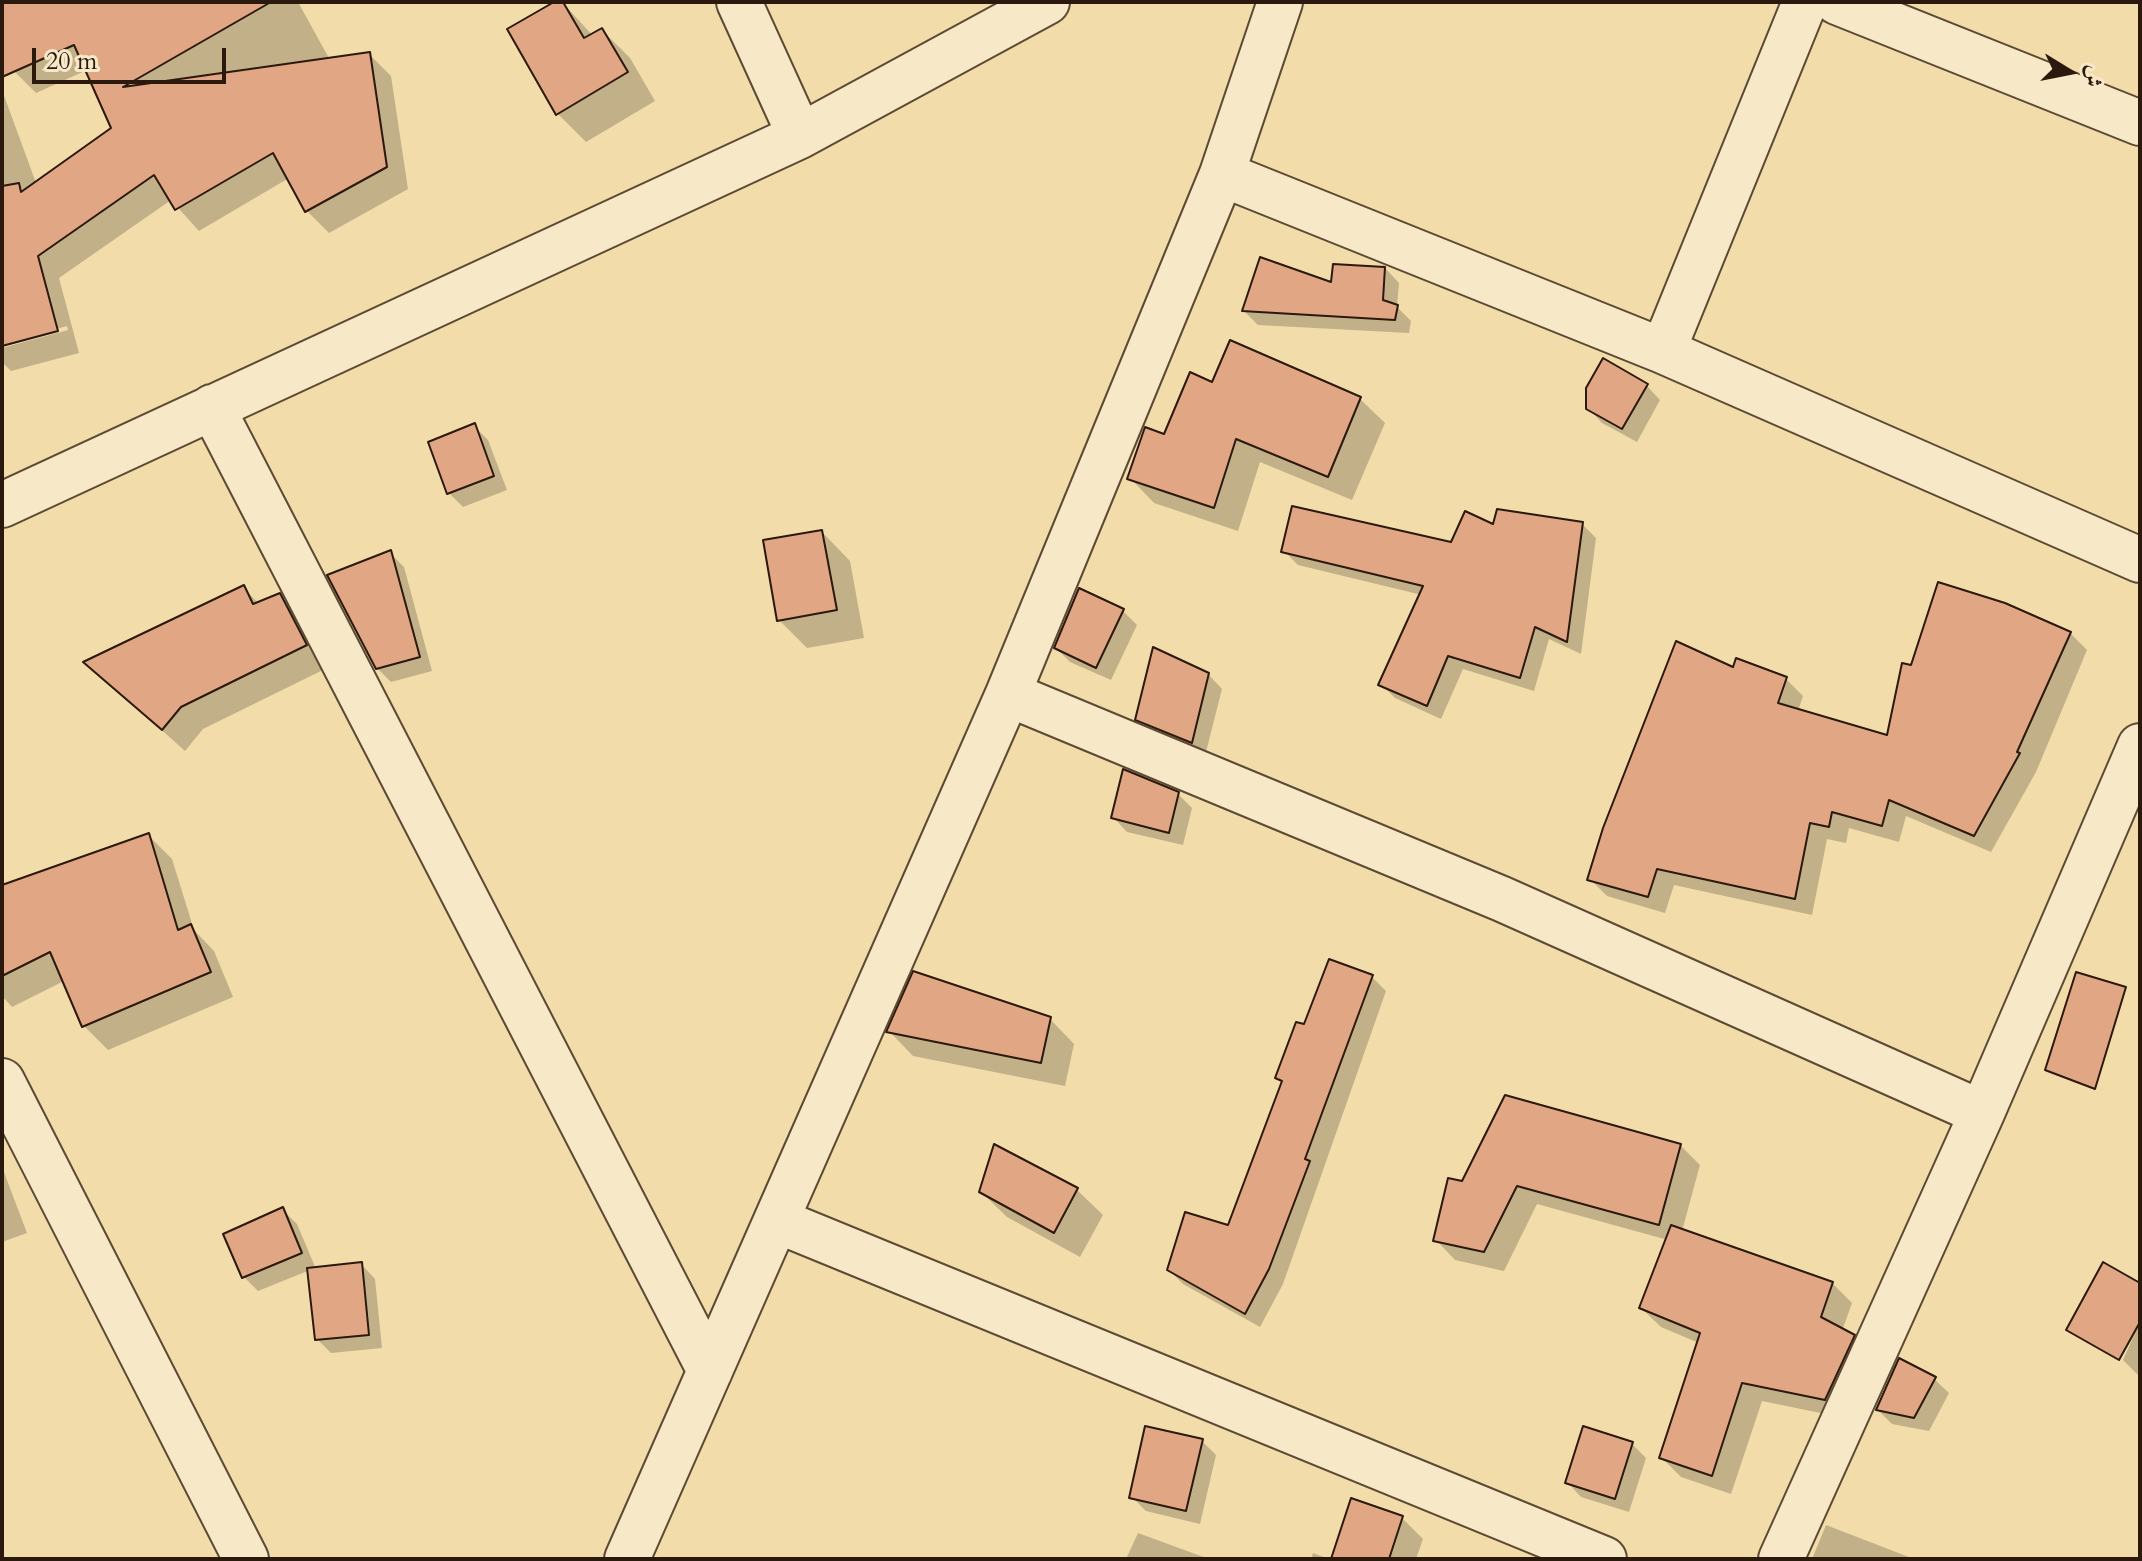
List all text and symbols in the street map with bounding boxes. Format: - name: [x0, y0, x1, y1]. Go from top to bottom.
- scale bar: [36, 32, 230, 82]
- north arrow: [2030, 32, 2110, 112]
- text: 20 m: [46, 45, 97, 78]
- text: ش: [2077, 63, 2110, 90]

